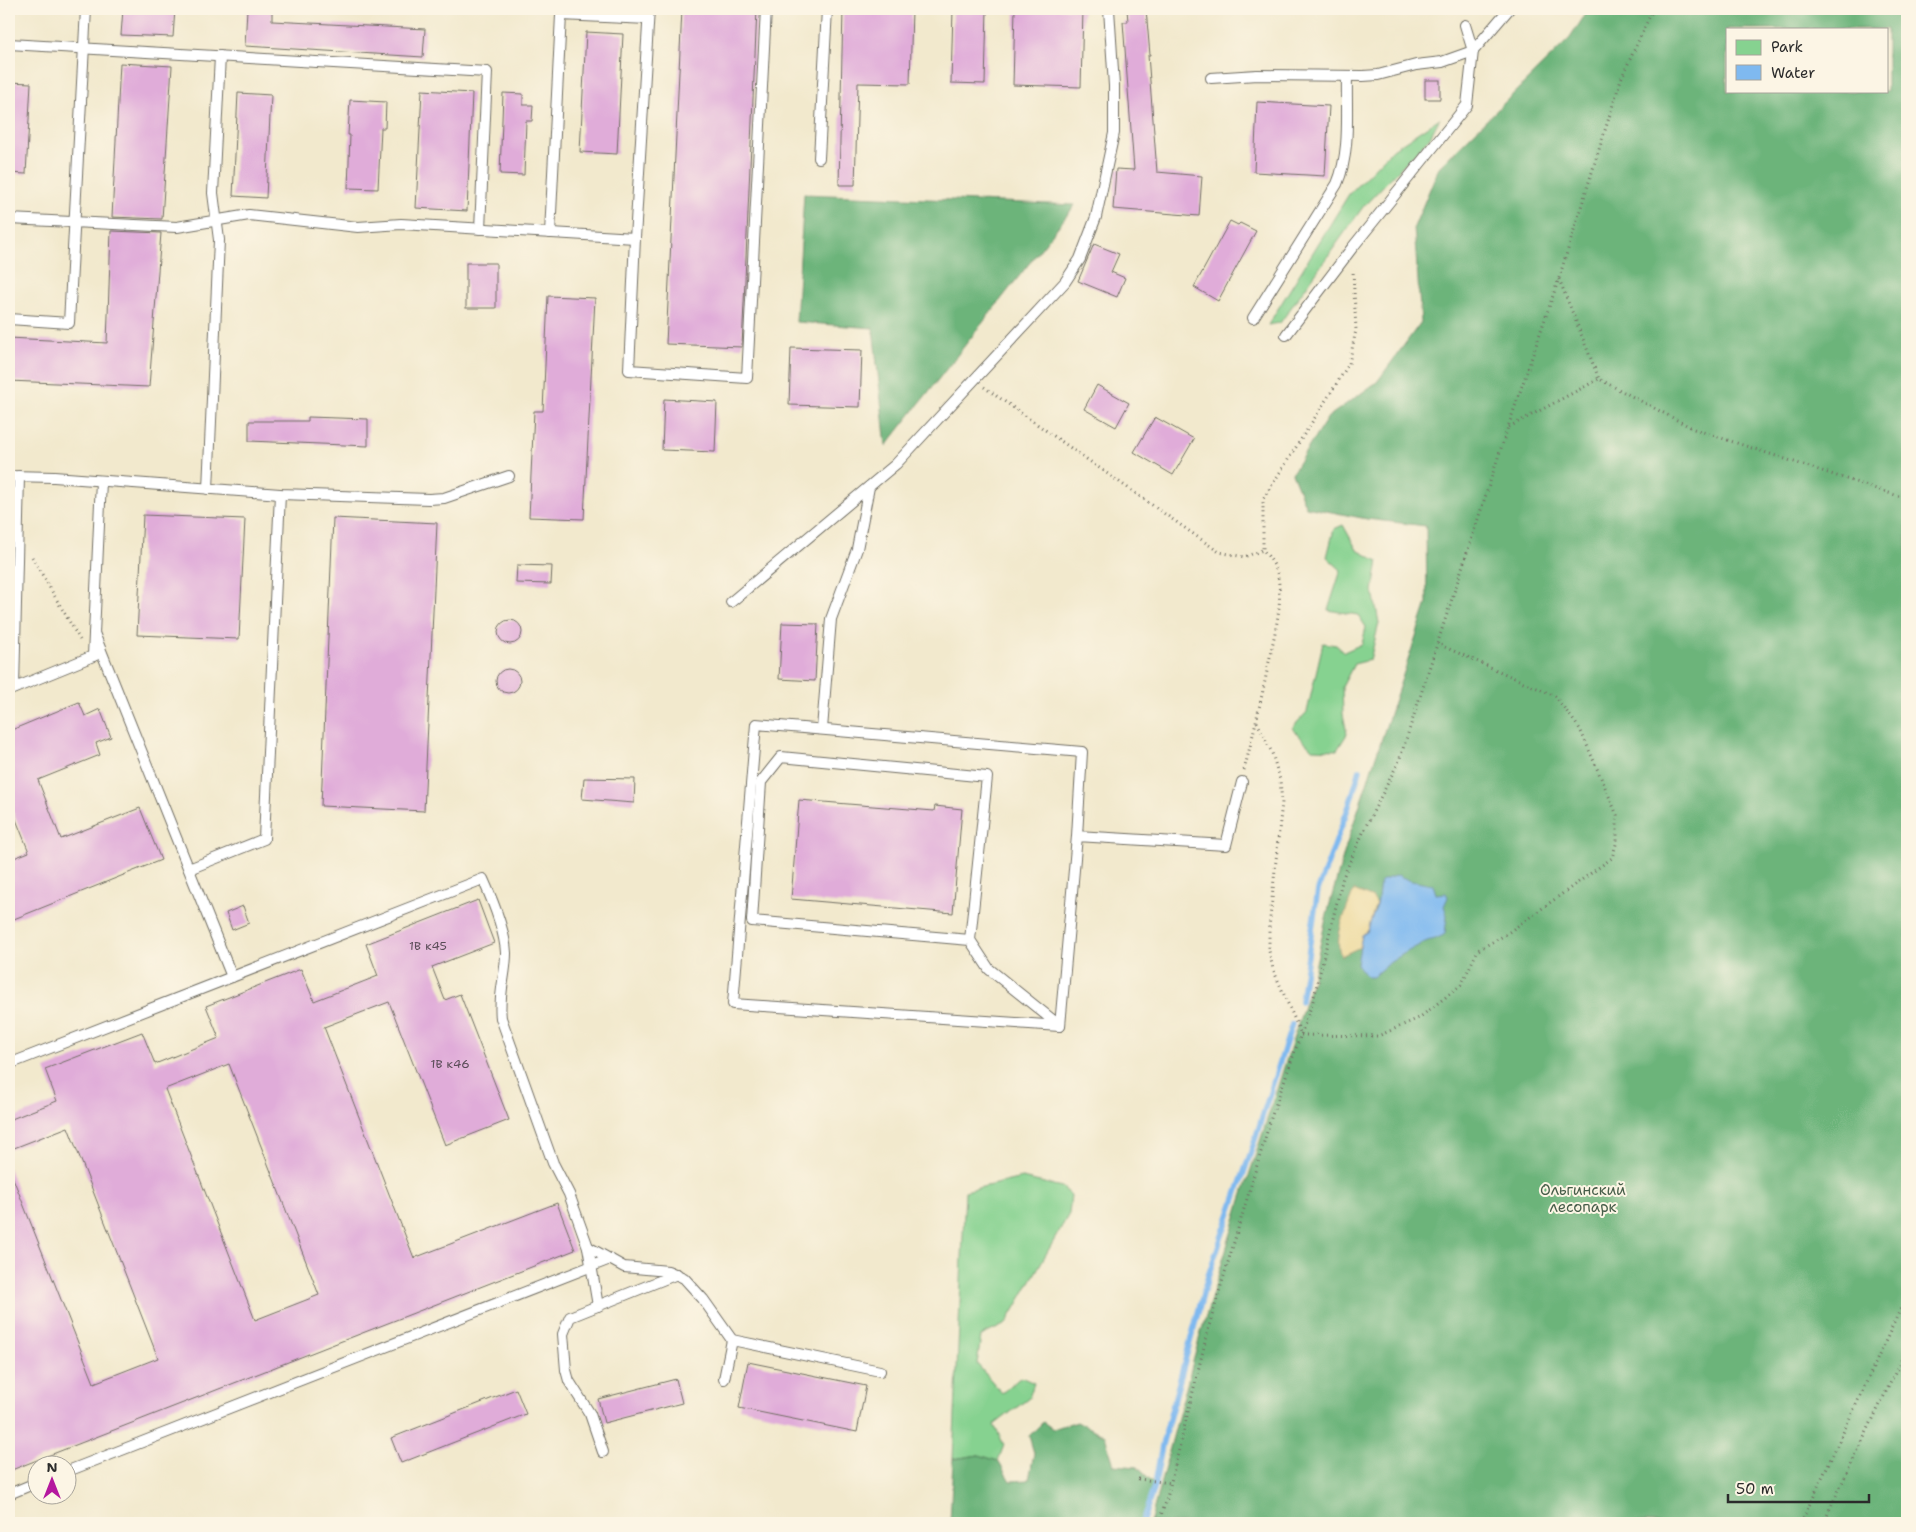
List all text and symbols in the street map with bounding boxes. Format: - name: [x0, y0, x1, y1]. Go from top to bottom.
- legend: [1726, 28, 1888, 92]
- text: Park: [1771, 37, 1803, 57]
- text: Water: [1771, 63, 1815, 83]
- house number: 1В к45: [409, 938, 447, 954]
- house number: 1В к46: [430, 1056, 470, 1072]
- park label: Ольгинский лесопарк: [1540, 1180, 1626, 1217]
- north arrow: [28, 1454, 78, 1504]
- text: N: [46, 1458, 58, 1476]
- scale bar: [1728, 1472, 1870, 1504]
- text: 50 m: [1736, 1479, 1774, 1499]

